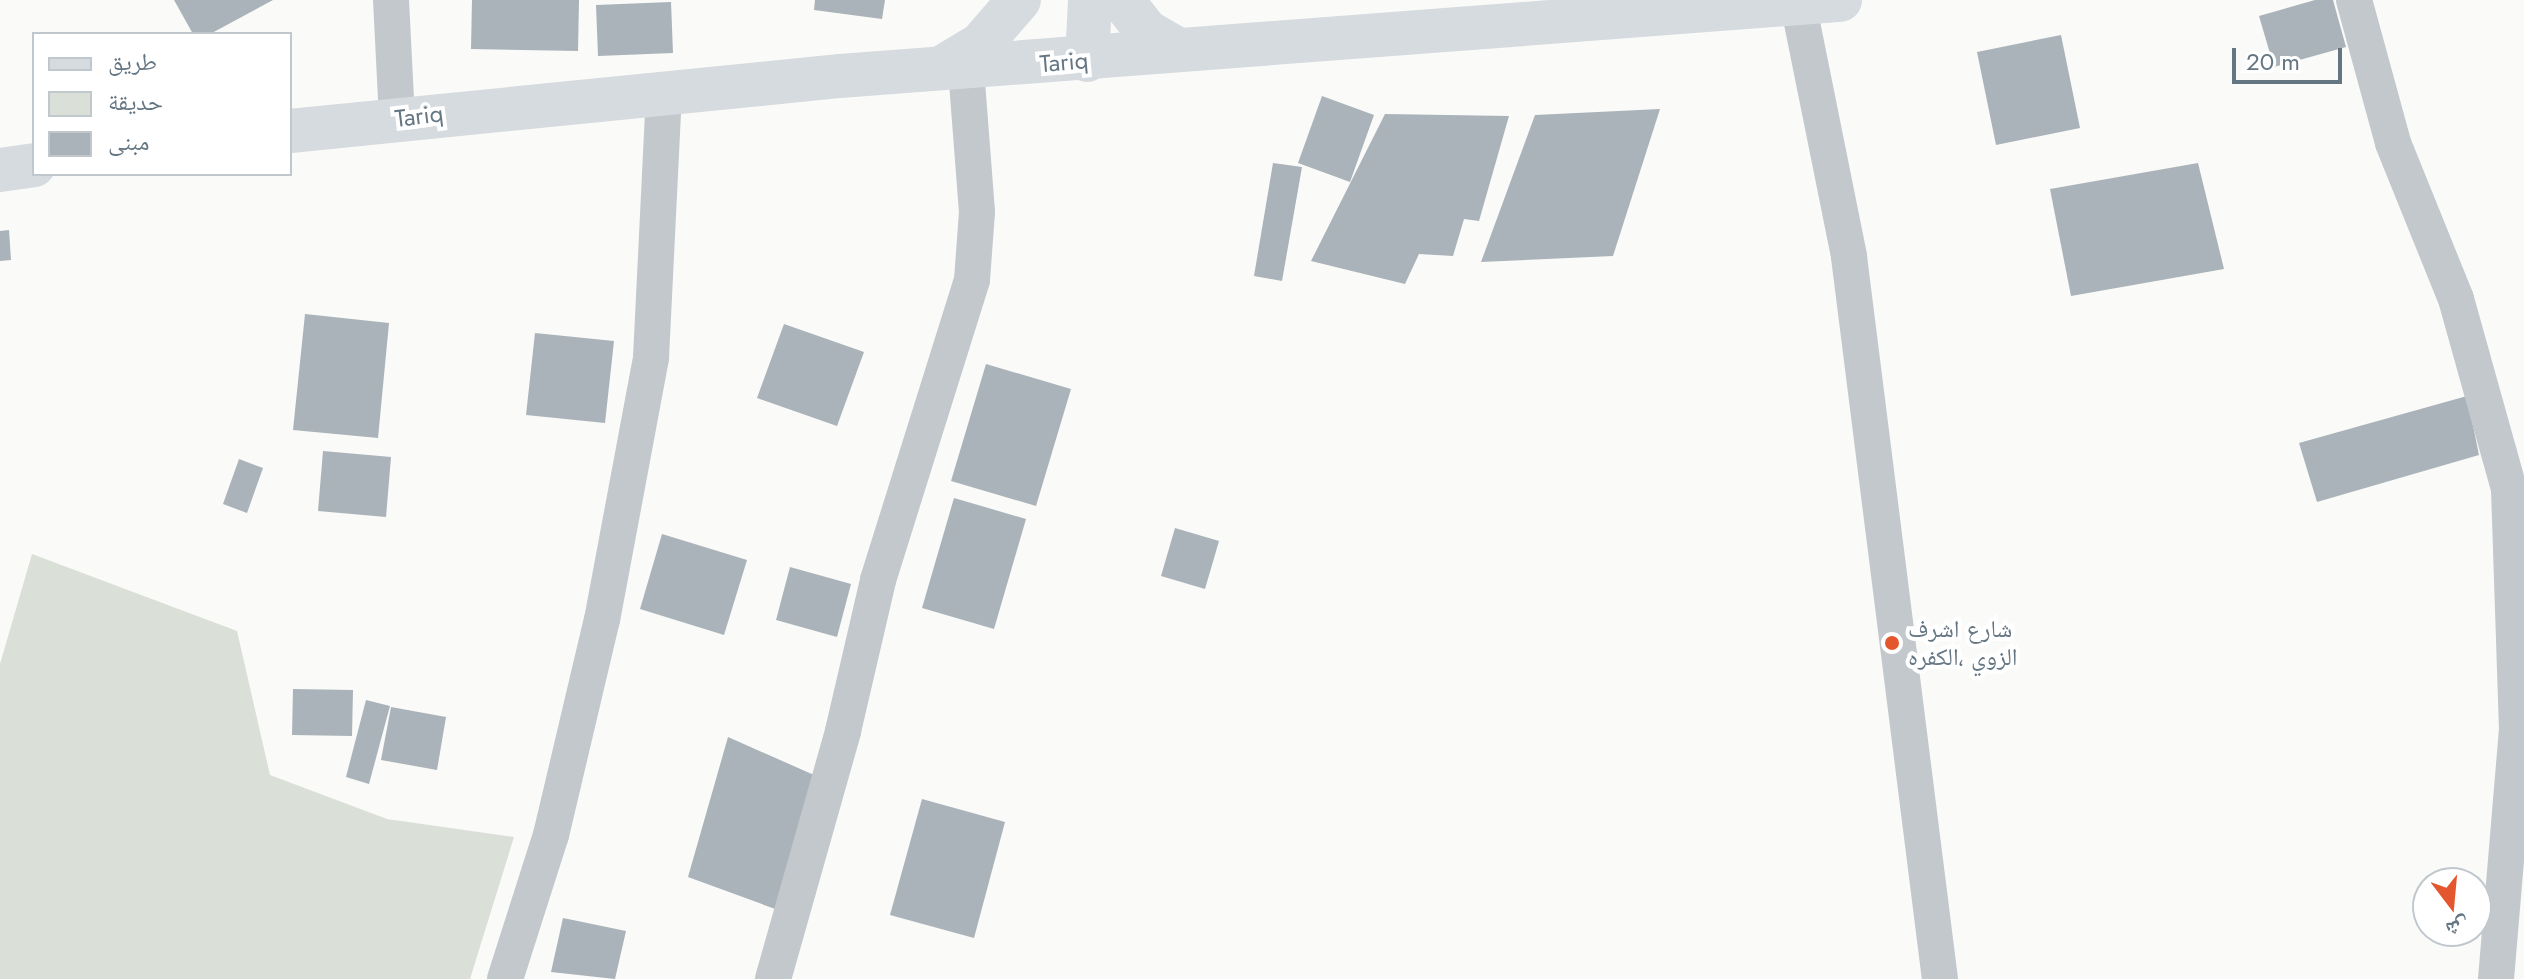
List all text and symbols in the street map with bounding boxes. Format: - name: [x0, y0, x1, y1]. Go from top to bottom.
- legend: [32, 32, 292, 176]
- scale bar: [2236, 32, 2346, 82]
- text: طريق: [108, 44, 157, 79]
- text: 20 m: [2246, 44, 2300, 79]
- street label: Tariq: [1039, 46, 1089, 78]
- text: حديقة: [108, 84, 163, 119]
- street label: Tariq: [393, 99, 445, 133]
- text: مبنى: [108, 124, 149, 159]
- place label: شارع اشرف الزوي ،الكفره: [1908, 615, 2017, 671]
- marker: شارع اشرف الزوي ،الكفره: [1883, 634, 1901, 652]
- north arrow: [2412, 867, 2492, 947]
- text: ش: [2442, 910, 2474, 947]

